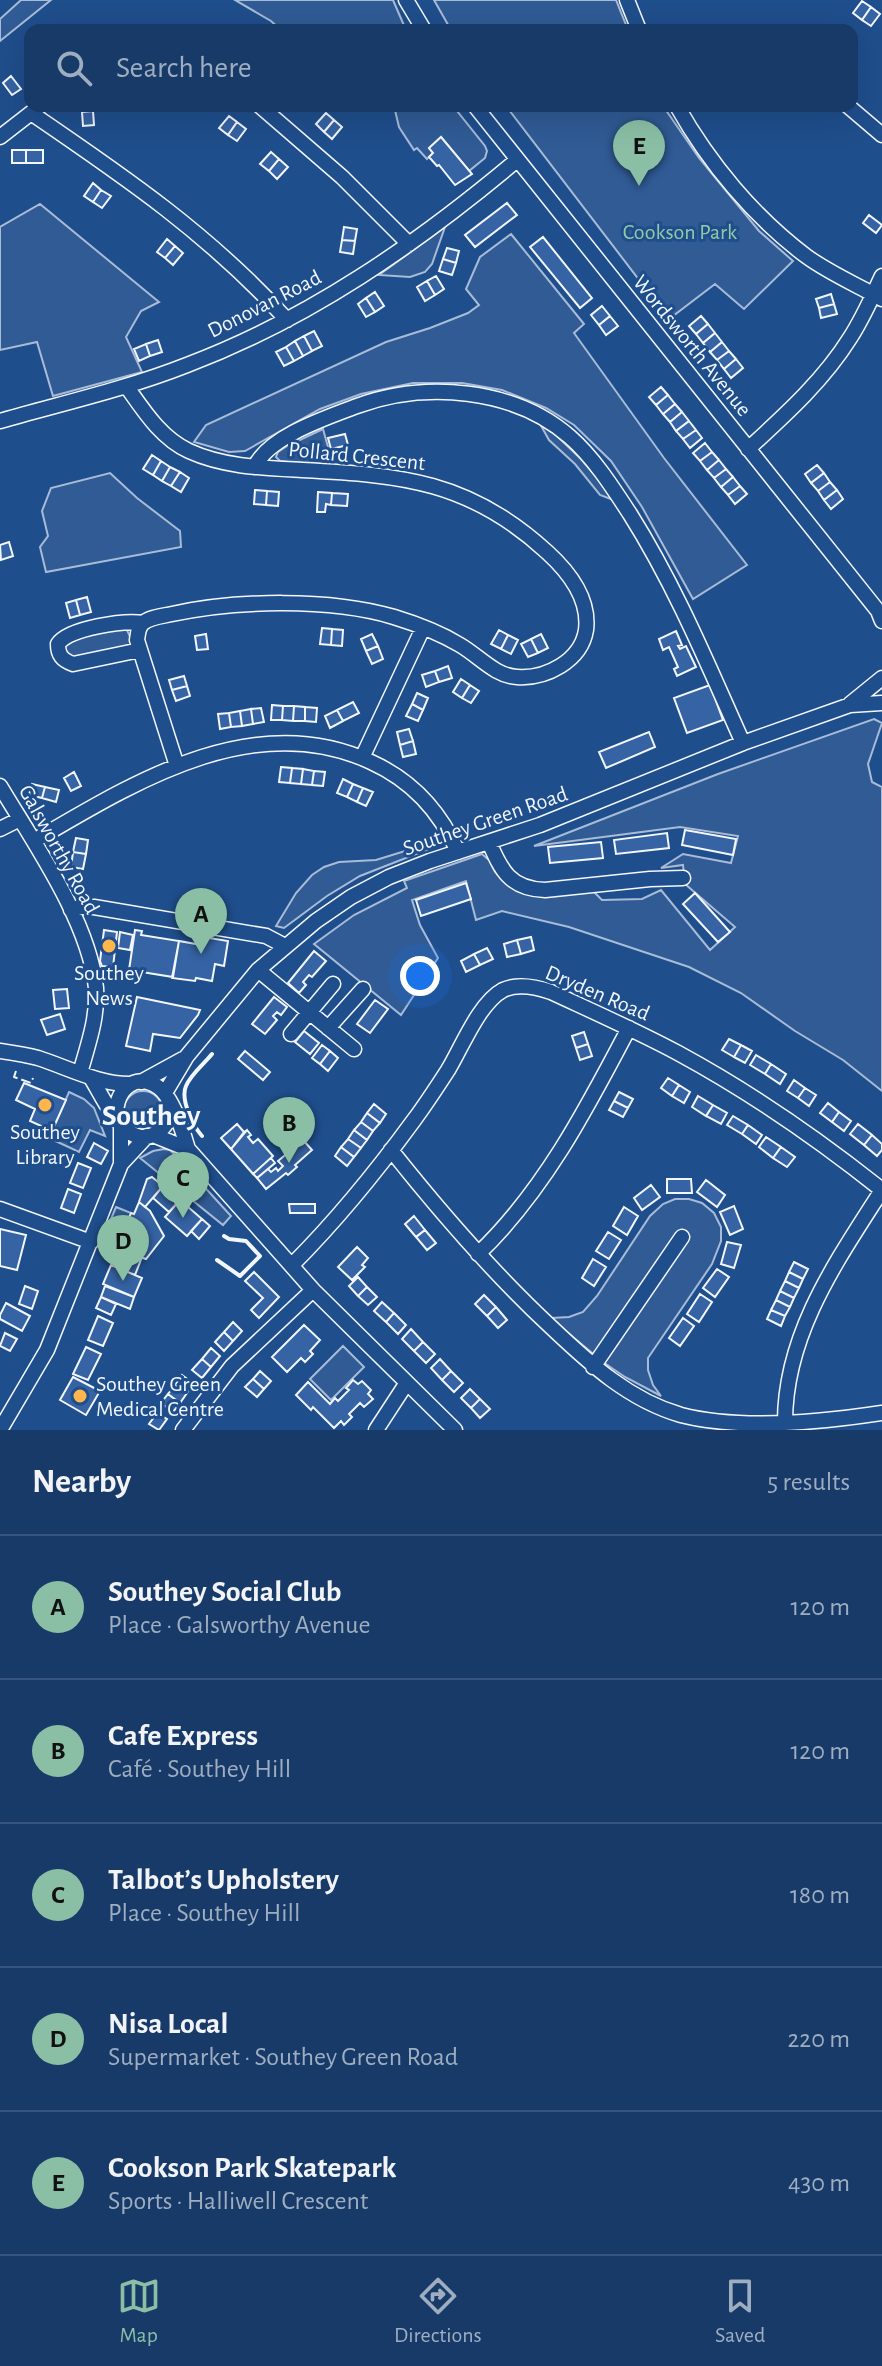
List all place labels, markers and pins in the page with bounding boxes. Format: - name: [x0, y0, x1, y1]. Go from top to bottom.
- pin: E: [613, 120, 665, 186]
- pin: A: [175, 888, 227, 954]
- marker: Southey News: [100, 937, 118, 955]
- place label: Southey News: [74, 962, 145, 1009]
- marker: Southey Library: [36, 1096, 54, 1114]
- pin: B: [263, 1097, 315, 1163]
- place label: Southey Library: [10, 1121, 81, 1168]
- pin: C: [157, 1152, 209, 1218]
- pin: D: [97, 1215, 149, 1281]
- place label: Southey Green Medical Centre: [96, 1373, 224, 1420]
- marker: Southey Green Medical Centre: [71, 1387, 89, 1405]

